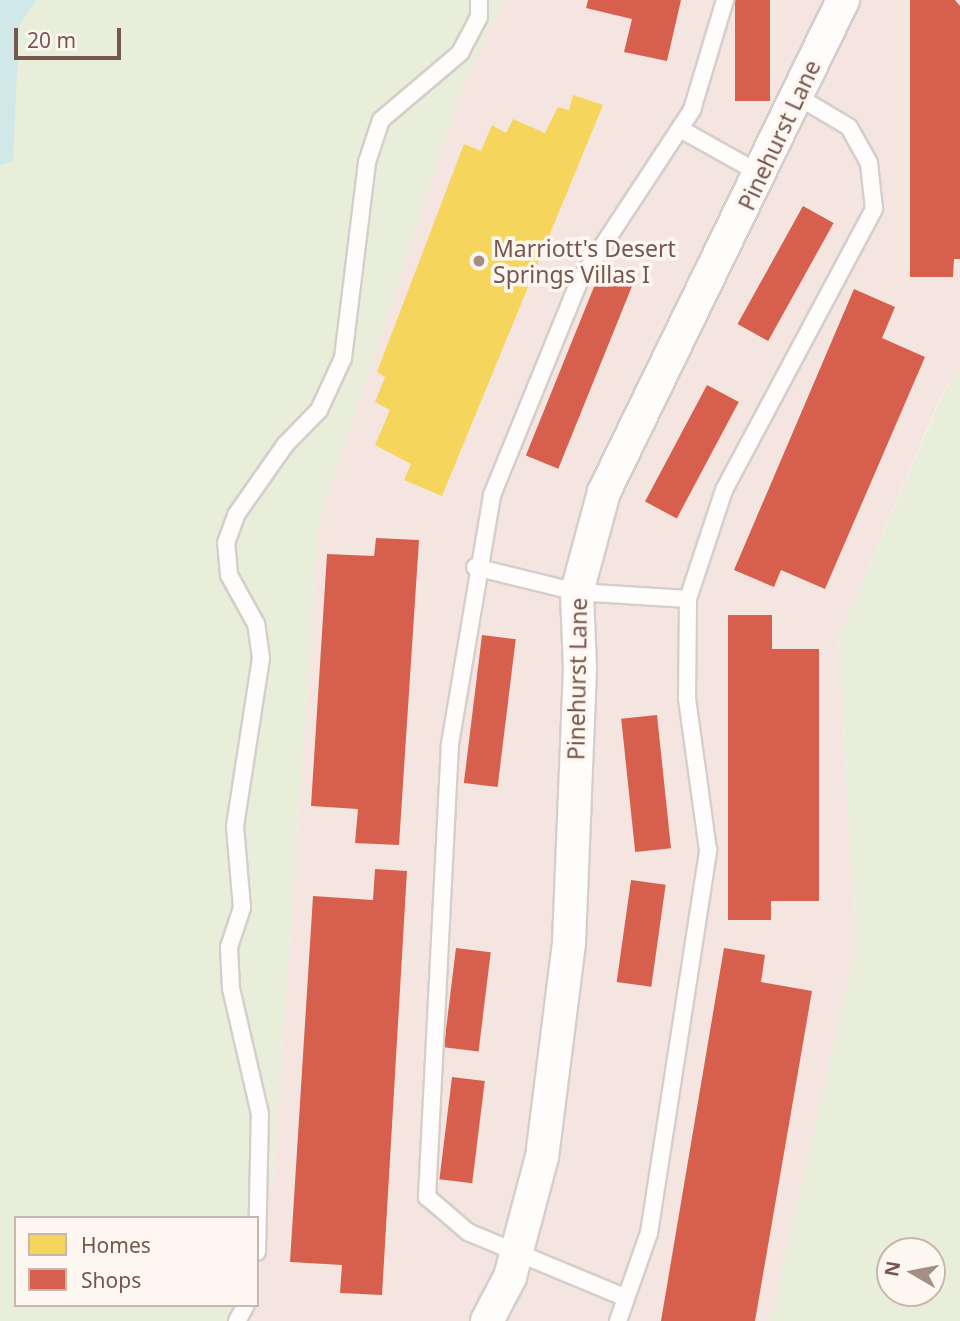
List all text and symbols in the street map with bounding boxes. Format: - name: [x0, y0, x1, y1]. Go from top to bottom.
- scale bar: [18, 14, 124, 58]
- text: 20 m: [27, 26, 76, 54]
- street label: Pinehurst Lane: [732, 56, 826, 214]
- place label: Marriott's Desert Springs Villas I: [493, 234, 676, 288]
- marker: Marriott's Desert Springs Villas I: [471, 253, 487, 269]
- street label: Pinehurst Lane: [562, 598, 592, 760]
- legend: [14, 1216, 259, 1307]
- text: Homes: [81, 1231, 151, 1259]
- north arrow: [876, 1237, 946, 1307]
- text: N: [878, 1259, 906, 1279]
- text: Shops: [81, 1266, 141, 1294]

